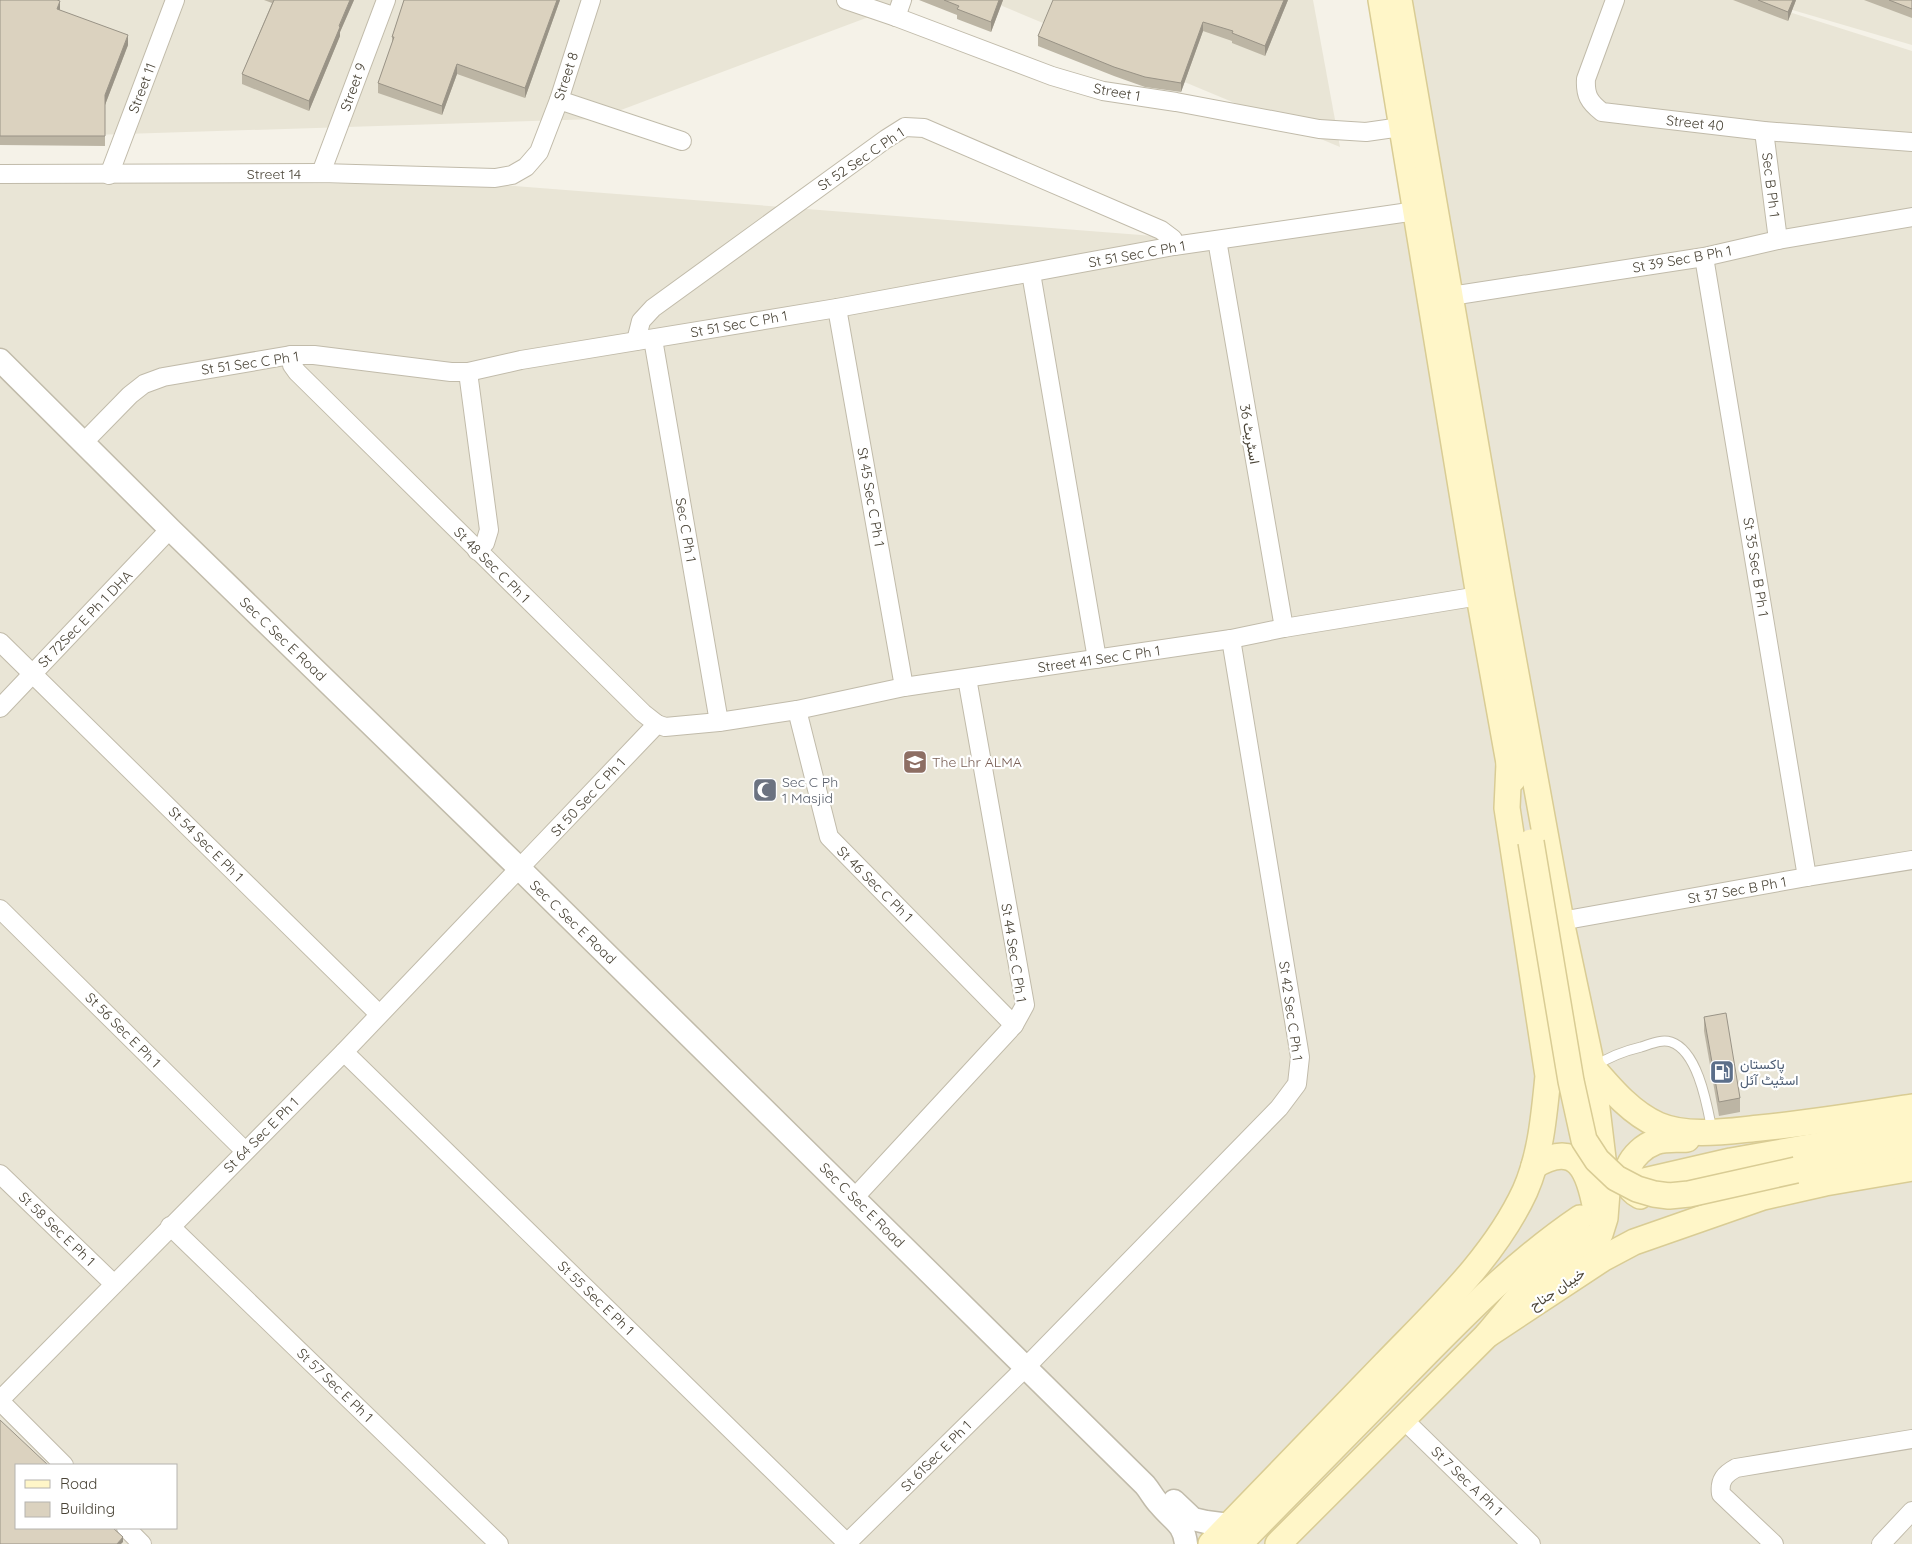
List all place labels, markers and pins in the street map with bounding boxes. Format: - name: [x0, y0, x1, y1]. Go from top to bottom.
- school or university icon: The Lhr ALMA: [902, 749, 928, 775]
- place label: The Lhr ALMA: [932, 753, 1022, 771]
- place label: Sec C Ph 1 Masjid: [782, 773, 838, 807]
- mosque icon: Sec C Ph 1 Masjid: [752, 777, 778, 803]
- place label: پاکستان اسٹیٹ آئل: [1740, 1055, 1798, 1089]
- fuel station icon: پاکستان اسٹیٹ آئل: [1709, 1059, 1735, 1085]

